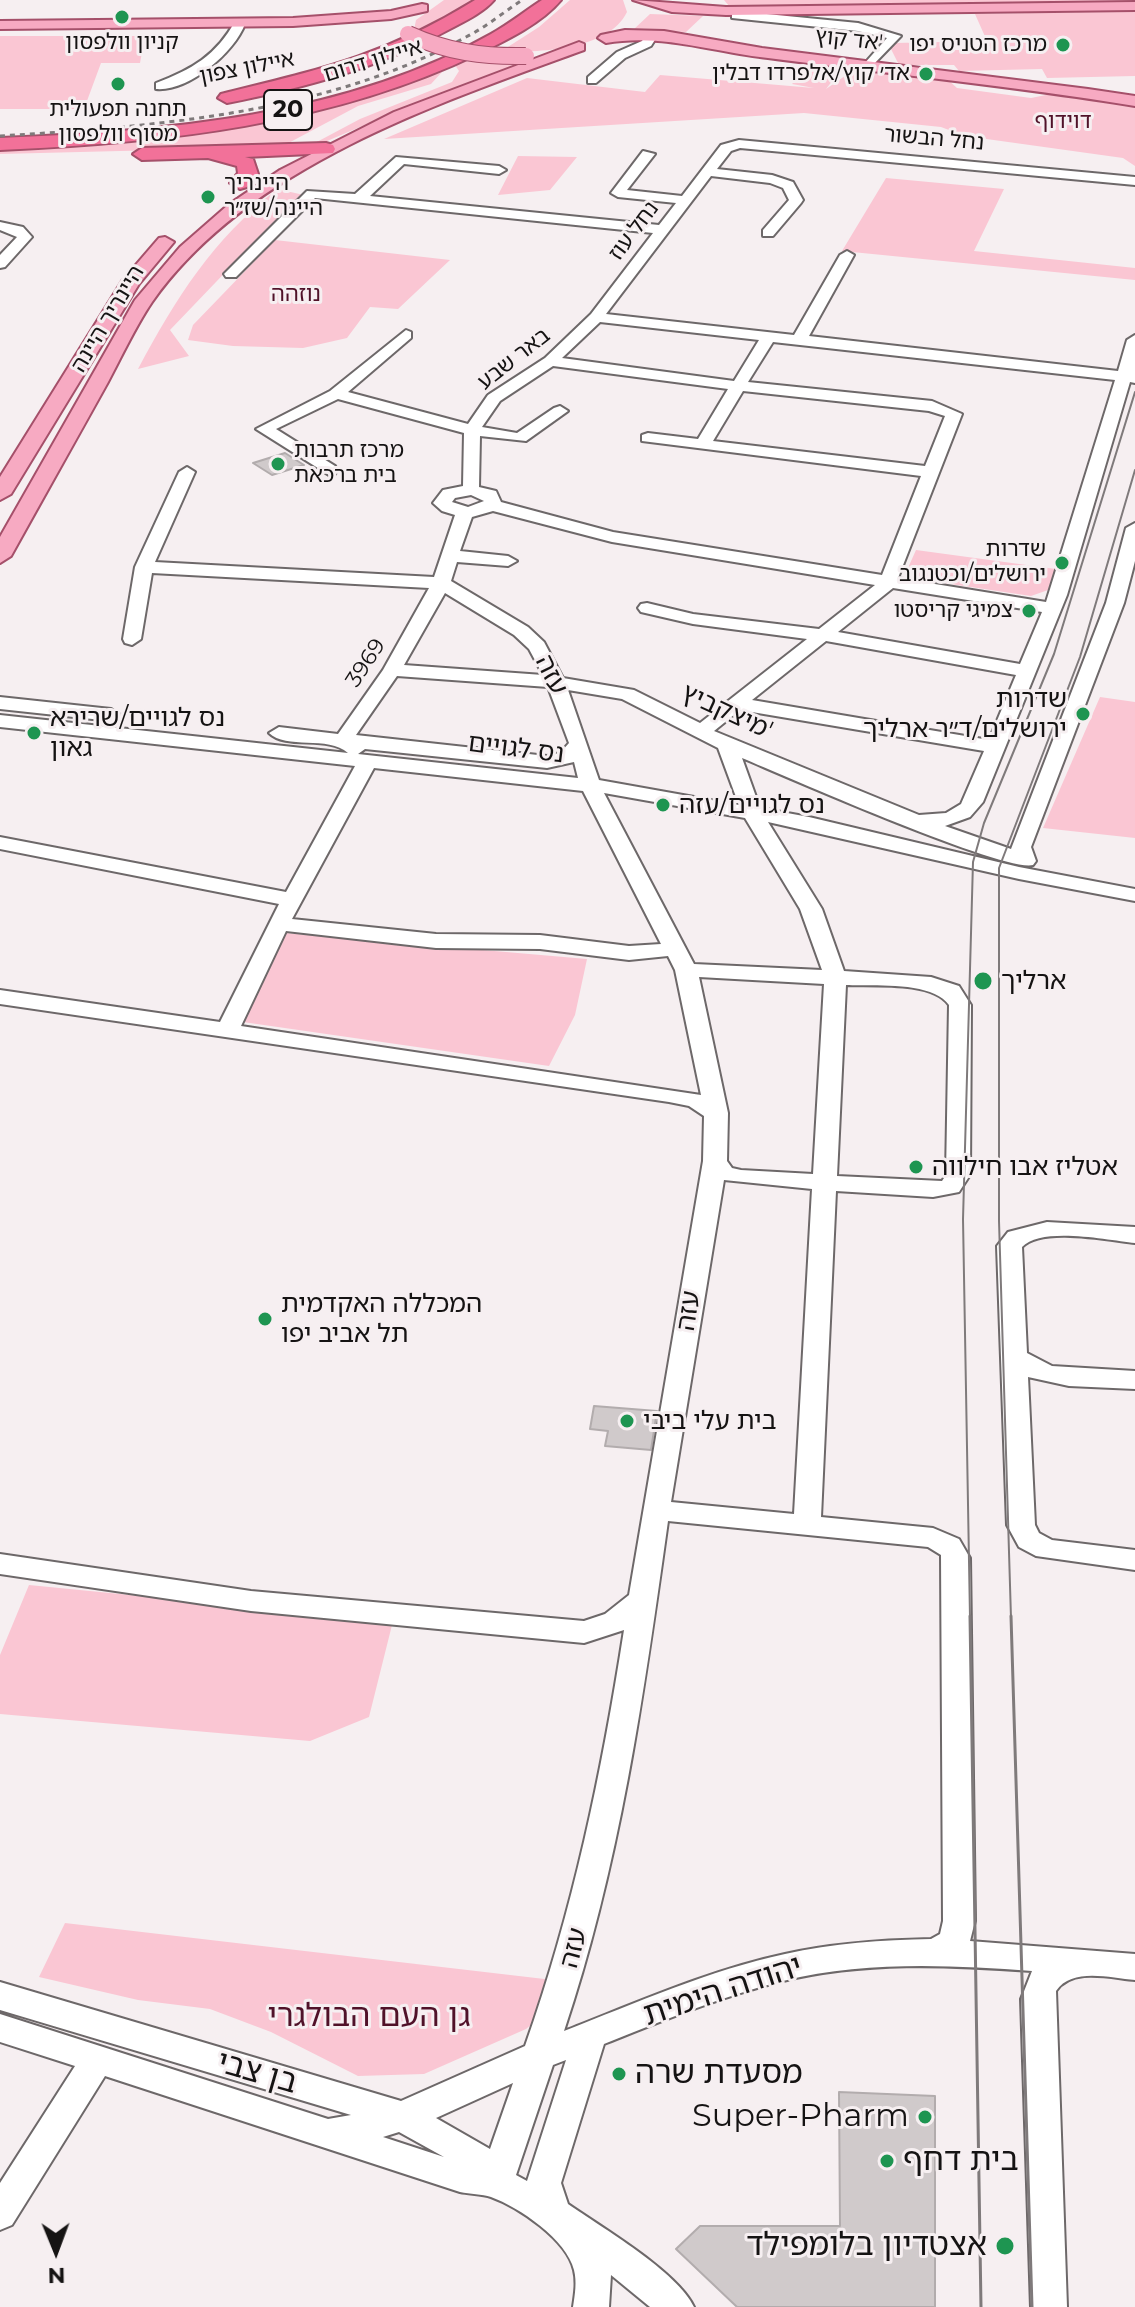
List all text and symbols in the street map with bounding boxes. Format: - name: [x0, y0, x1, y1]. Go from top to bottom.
- marker: קניון וולפסון: [113, 8, 131, 26]
- street label: אד קוץ': [814, 23, 884, 57]
- place label: קניון וולפסון: [65, 30, 179, 56]
- place label: מרכז הטניס יפו: [909, 32, 1047, 58]
- street label: איילון דרום: [321, 34, 425, 88]
- marker: מרכז הטניס יפו: [1054, 36, 1072, 54]
- street label: איילון צפון: [197, 46, 297, 90]
- place label: אד׳ קוץ/אלפרדו דבלין: [712, 61, 910, 87]
- marker: אד׳ קוץ/אלפרדו דבלין: [917, 65, 935, 83]
- marker: תחנה תפעולית מסוף וולפסון: [109, 75, 127, 93]
- road number: 20: [264, 90, 312, 130]
- place label: תחנה תפעולית מסוף וולפסון: [49, 97, 187, 148]
- park label: דוידוף: [1034, 109, 1092, 135]
- street label: נחל הבשור: [883, 121, 985, 157]
- place label: היינריך היינה/שז״ר: [224, 171, 323, 222]
- marker: היינריך היינה/שז״ר: [199, 188, 217, 206]
- street label: נחל עוז: [603, 196, 665, 266]
- street label: היינריך היינה: [66, 261, 150, 377]
- park label: נוזהה: [271, 282, 321, 308]
- street label: באר שבע: [472, 322, 556, 396]
- place label: מרכז תרבות בית ברכאת: [294, 438, 404, 490]
- marker: מרכז תרבות בית ברכאת: [269, 455, 287, 473]
- place label: שדרות ירושלים/וכטנגוב: [899, 537, 1046, 588]
- marker: שדרות ירושלים/וכטנגוב: [1053, 554, 1071, 572]
- place label: צמיגי קריסטו: [894, 598, 1013, 624]
- marker: צמיגי קריסטו: [1020, 602, 1038, 620]
- street label: 3969: [341, 634, 391, 692]
- street label: עזה: [528, 650, 574, 700]
- street label: מיצקביץ': [676, 677, 778, 747]
- place label: שדרות ירושלים/ד״ר ארליך: [863, 683, 1067, 744]
- place label: נס לגויים/שרירא גאון: [50, 702, 225, 764]
- marker: שדרות ירושלים/ד״ר ארליך: [1074, 705, 1092, 723]
- marker: נס לגויים/שרירא גאון: [25, 724, 43, 742]
- street label: נס לגויים: [466, 728, 566, 770]
- place label: נס לגויים/עזה: [679, 789, 825, 821]
- marker: נס לגויים/עזה: [654, 796, 672, 814]
- place label: ארליך: [1001, 965, 1066, 997]
- marker: ארליך: [972, 970, 994, 992]
- place label: אטליז אבו חילווה: [932, 1151, 1118, 1183]
- marker: אטליז אבו חילווה: [907, 1158, 925, 1176]
- place label: המכללה האקדמית תל אביב יפו: [281, 1288, 482, 1350]
- street label: עזה: [670, 1289, 708, 1333]
- marker: המכללה האקדמית תל אביב יפו: [256, 1310, 274, 1328]
- place label: בית עלי ביבי: [643, 1405, 777, 1437]
- marker: בית עלי ביבי: [618, 1412, 636, 1430]
- street label: עזה: [554, 1924, 594, 1972]
- street label: יהודה הימית: [639, 1947, 807, 2035]
- park label: גן העם הבולגרי: [268, 1998, 470, 2036]
- street label: בן צבי: [212, 2043, 302, 2103]
- place label: מסעדת שרה: [635, 2055, 803, 2093]
- marker: מסעדת שרה: [610, 2065, 628, 2083]
- place label: Super-Pharm: [692, 2098, 909, 2136]
- marker: Super-Pharm: [916, 2108, 934, 2126]
- place label: בית דחף: [903, 2142, 1019, 2180]
- marker: בית דחף: [878, 2152, 896, 2170]
- north arrow: [16, 2211, 96, 2291]
- place label: אצטדיון בלומפילד: [746, 2227, 987, 2265]
- marker: אצטדיון בלומפילד: [994, 2235, 1016, 2257]
- text: N: [47, 2262, 66, 2289]

